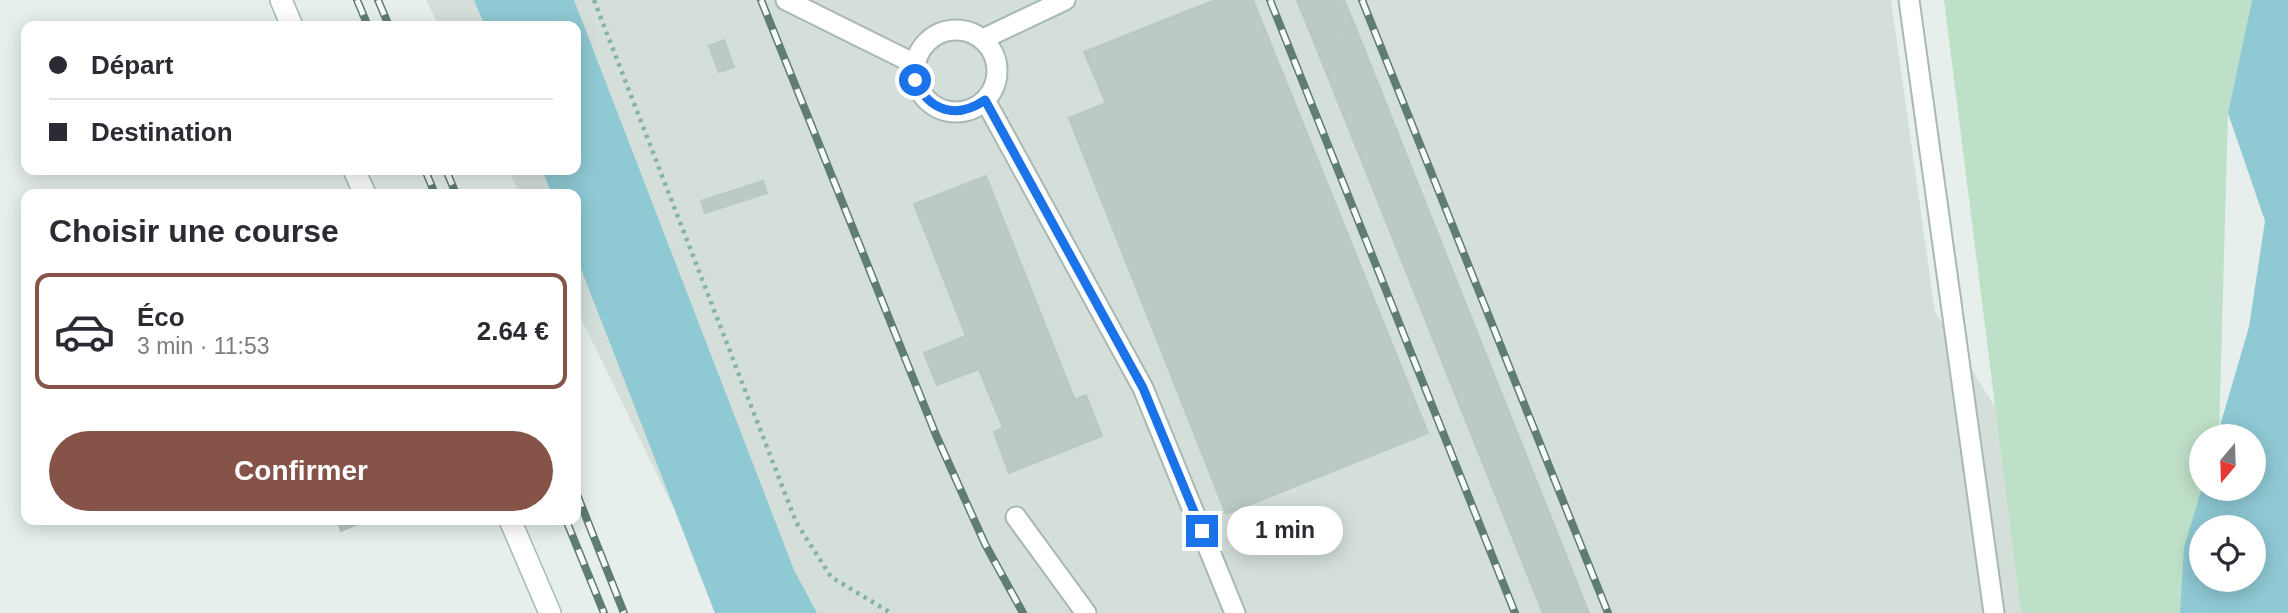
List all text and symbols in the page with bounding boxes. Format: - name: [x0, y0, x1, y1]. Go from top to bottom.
- text: Départ: [91, 50, 173, 80]
- route start: [899, 64, 931, 96]
- text: Destination: [91, 117, 233, 147]
- text: Choisir une course: [49, 213, 339, 249]
- icon: car: [53, 300, 116, 363]
- text: Éco: [137, 302, 185, 332]
- text: 2.64 €: [477, 316, 549, 346]
- text: 3 min · 11:53: [137, 333, 270, 359]
- north arrow: [2189, 424, 2266, 500]
- map controls: [2189, 424, 2266, 592]
- button: Confirmer: [49, 431, 553, 511]
- callout: 1 min: [1226, 506, 1342, 556]
- route end: [1186, 515, 1218, 547]
- button: locate: [2189, 515, 2266, 592]
- text: 1 min: [1255, 517, 1315, 543]

